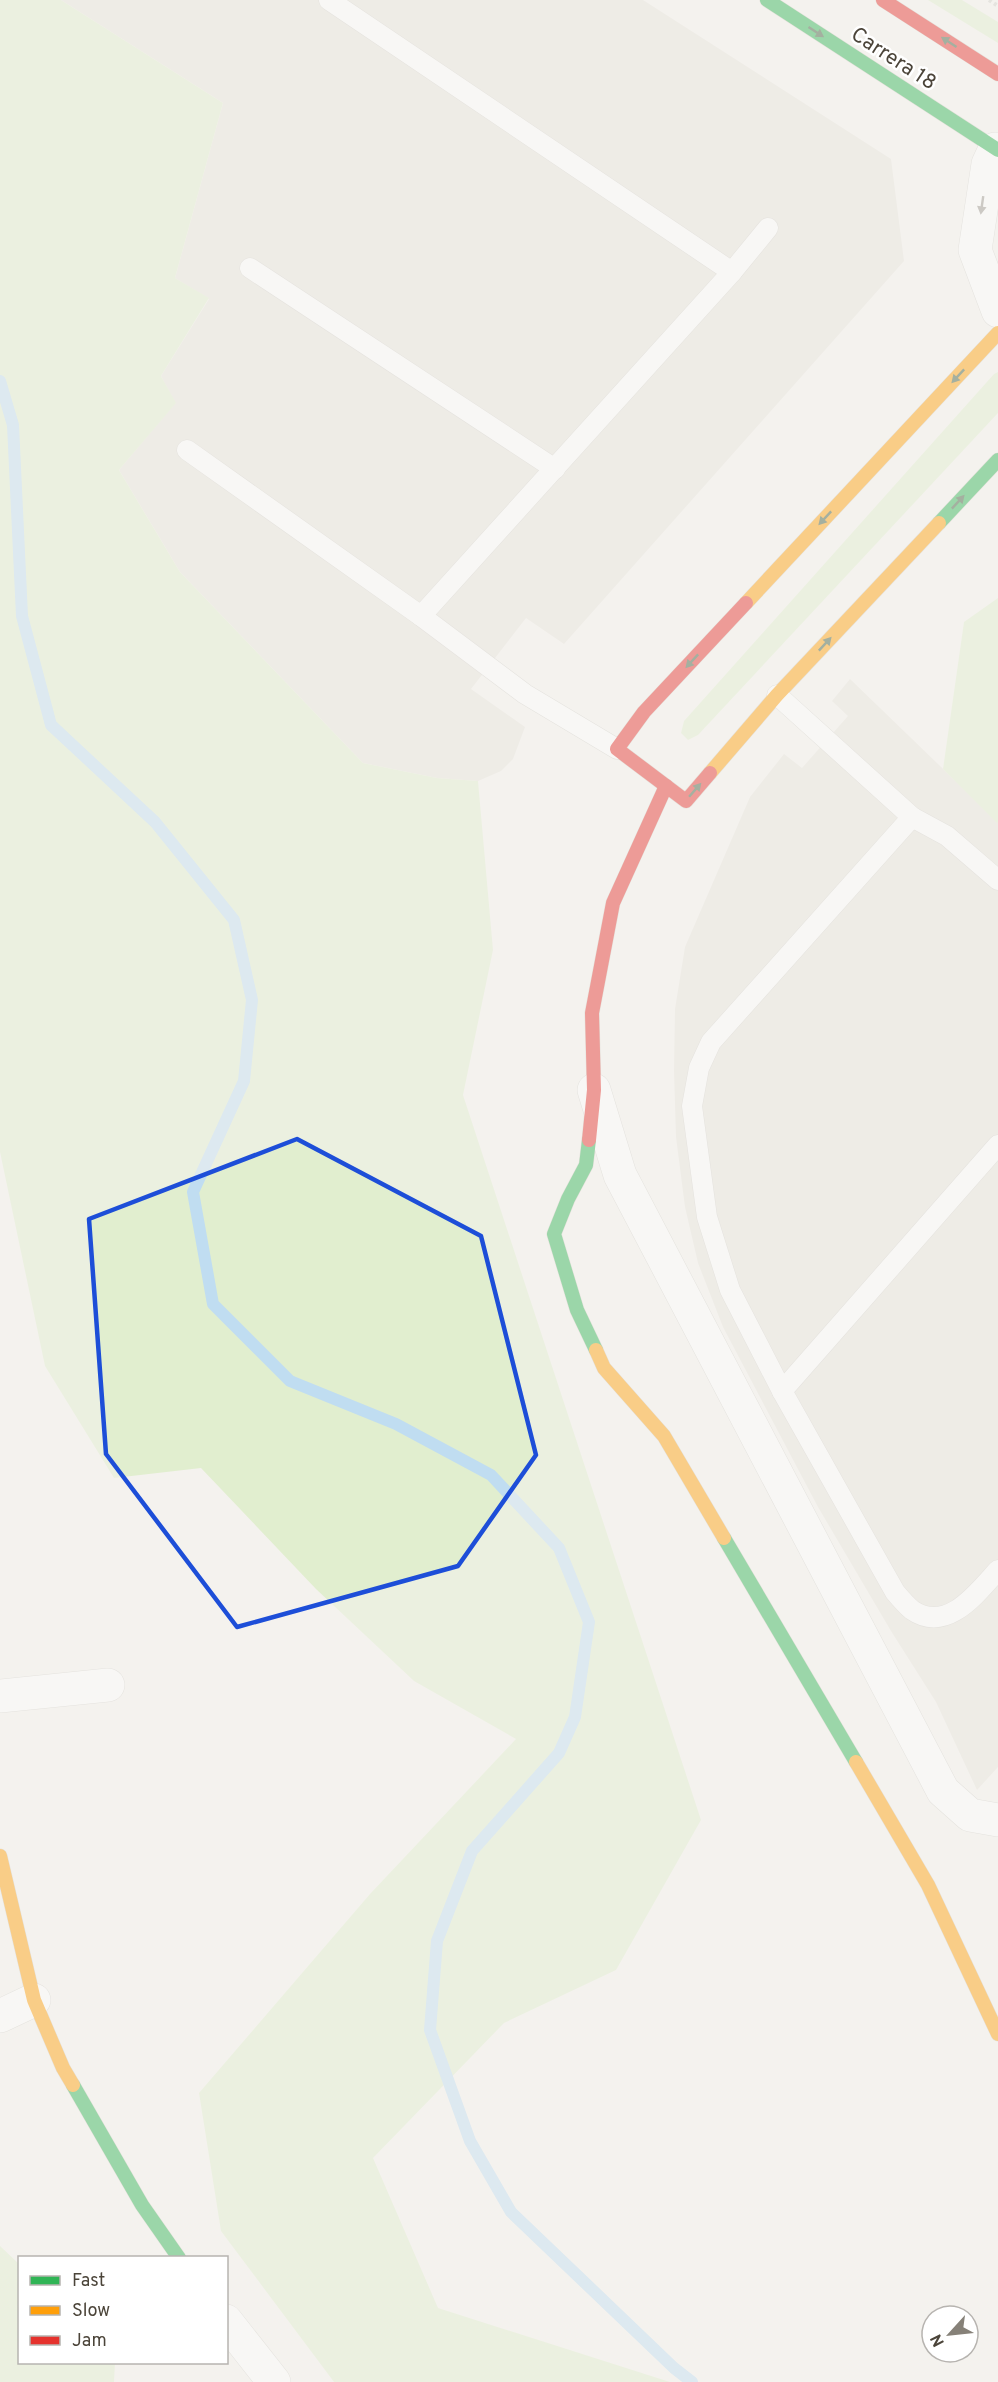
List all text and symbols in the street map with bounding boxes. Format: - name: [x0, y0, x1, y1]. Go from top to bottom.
- street label: Carrera 18: [845, 22, 941, 97]
- one-way arrow: [808, 26, 824, 37]
- one-way arrow: [941, 37, 957, 48]
- one-way arrow: [977, 196, 986, 215]
- one-way arrow: [952, 368, 965, 383]
- one-way arrow: [951, 495, 964, 510]
- one-way arrow: [818, 511, 832, 526]
- one-way arrow: [818, 637, 832, 652]
- one-way arrow: [686, 653, 699, 668]
- one-way arrow: [688, 783, 701, 798]
- legend: [18, 2256, 228, 2364]
- text: Fast: [72, 2270, 105, 2293]
- text: Slow: [72, 2300, 110, 2323]
- north arrow: [920, 2304, 980, 2364]
- text: Jam: [72, 2330, 107, 2353]
- text: N: [927, 2330, 950, 2350]

